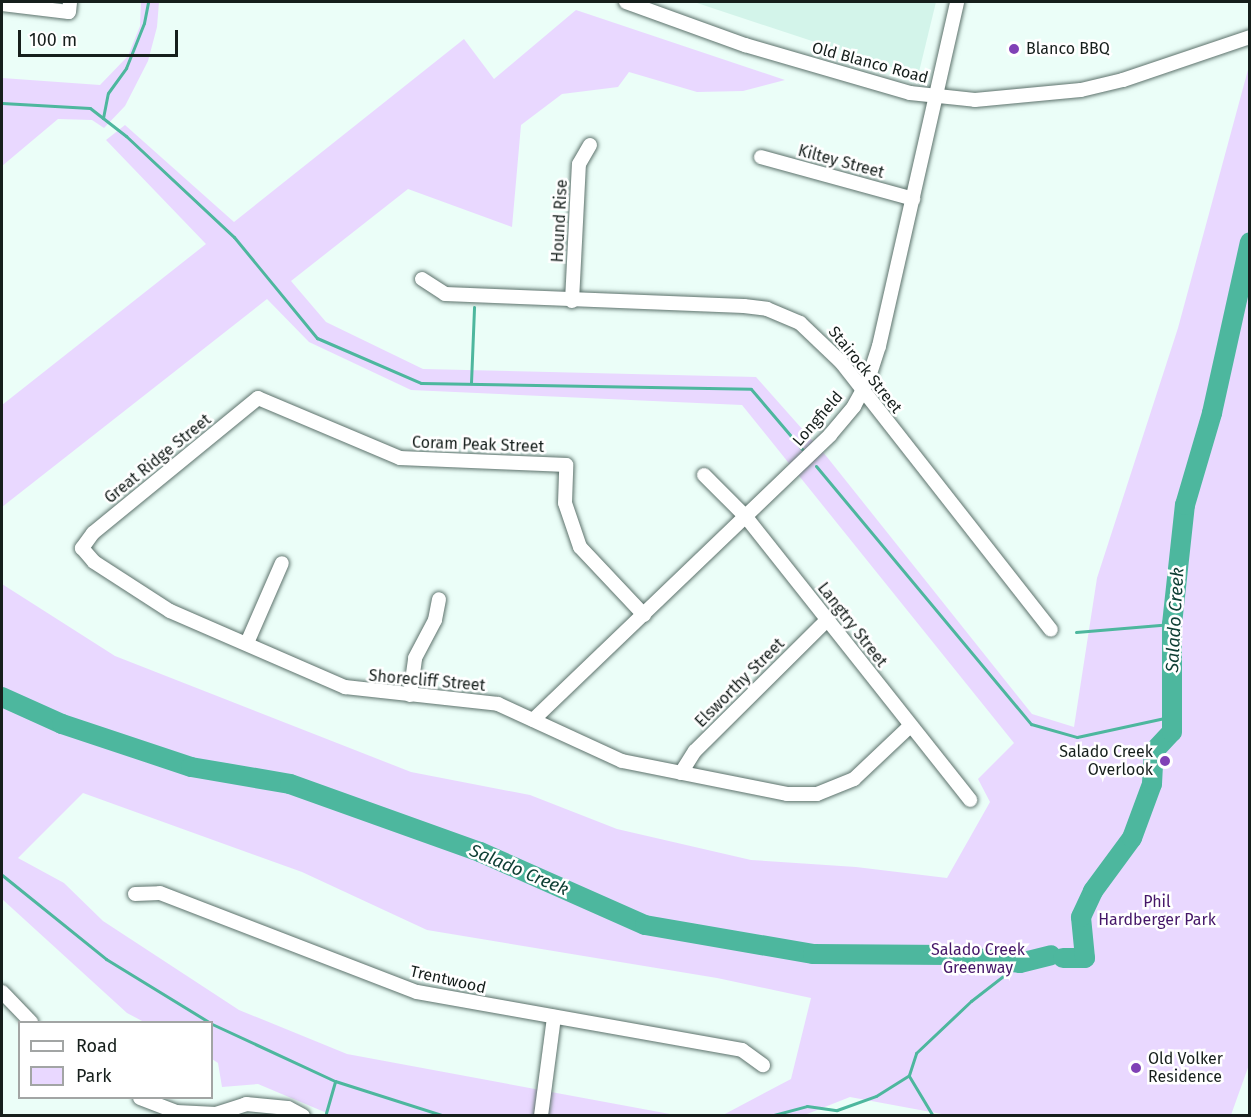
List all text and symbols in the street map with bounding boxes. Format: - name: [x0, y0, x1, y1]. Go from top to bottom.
- scale bar: [21, 18, 182, 56]
- text: 100 m: [29, 29, 77, 51]
- street label: Old Blanco Road: [810, 38, 930, 88]
- place label: Blanco BBQ: [1026, 39, 1110, 59]
- marker: Blanco BBQ: [1007, 42, 1021, 56]
- street label: Kiltey Street: [796, 141, 886, 183]
- street label: Hound Rise: [548, 179, 572, 263]
- street label: Stairock Street: [824, 323, 906, 417]
- street label: Longfield: [789, 388, 847, 450]
- street label: Great Ridge Street: [101, 410, 215, 508]
- street label: Coram Peak Street: [412, 433, 544, 457]
- water label: Salado Creek: [1161, 567, 1189, 673]
- street label: Langtry Street: [813, 579, 891, 671]
- street label: Elsworthy Street: [691, 634, 789, 732]
- street label: Shorecliff Street: [368, 666, 486, 696]
- place label: Salado Creek Overlook: [1059, 742, 1153, 780]
- marker: Salado Creek Overlook: [1158, 754, 1172, 768]
- water label: Salado Creek: [466, 839, 572, 901]
- park label: Phil Hardberger Park: [1098, 892, 1216, 930]
- park label: Salado Creek Greenway: [931, 940, 1025, 978]
- street label: Trentwood: [408, 962, 488, 998]
- legend: [18, 1021, 213, 1099]
- text: Road: [76, 1035, 118, 1057]
- place label: Old Volker Residence: [1148, 1049, 1223, 1087]
- marker: Old Volker Residence: [1129, 1061, 1143, 1075]
- text: Park: [76, 1065, 111, 1087]

